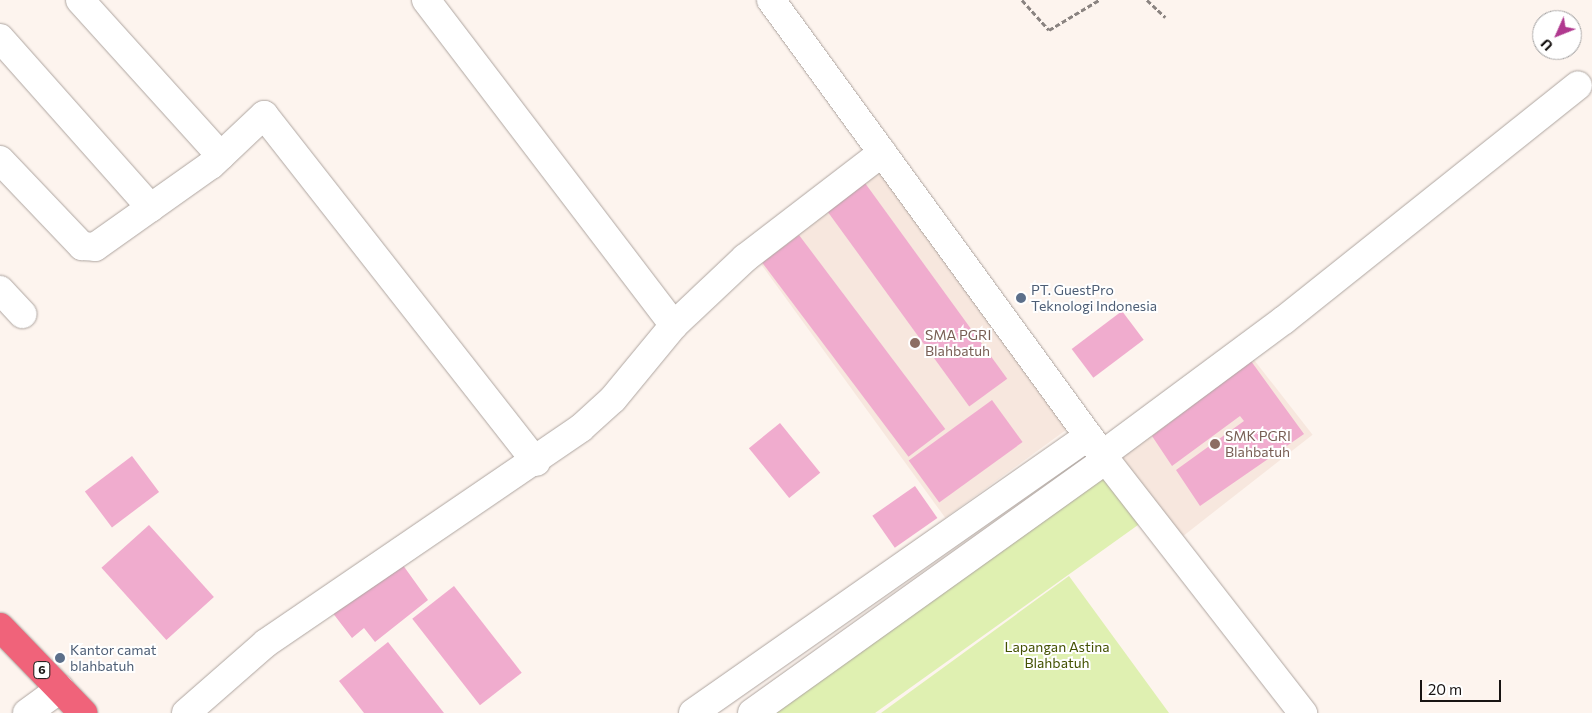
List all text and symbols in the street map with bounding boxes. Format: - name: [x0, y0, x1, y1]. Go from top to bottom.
- north arrow: [1532, 10, 1582, 60]
- text: U: [1537, 36, 1556, 55]
- place label: PT. GuestPro Teknologi Indonesia: [1031, 282, 1157, 314]
- marker: PT. GuestPro Teknologi Indonesia: [1015, 292, 1027, 304]
- place label: SMA PGRI Blahbatuh: [925, 327, 991, 360]
- marker: SMA PGRI Blahbatuh: [909, 337, 921, 349]
- place label: SMK PGRI Blahbatuh: [1225, 428, 1291, 461]
- marker: SMK PGRI Blahbatuh: [1209, 438, 1221, 450]
- park label: Lapangan Astina Blahbatuh: [1004, 639, 1110, 672]
- place label: Kantor camat blahbatuh: [70, 642, 157, 674]
- marker: Kantor camat blahbatuh: [54, 652, 66, 664]
- road number: 6: [33, 660, 51, 680]
- scale bar: [1422, 670, 1503, 702]
- text: 20 m: [1428, 680, 1462, 698]

